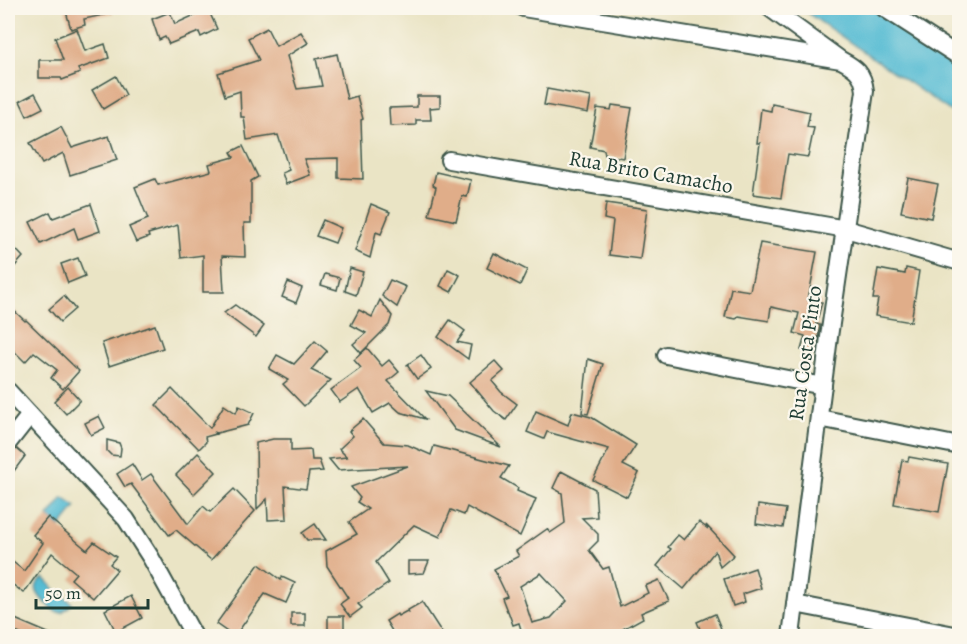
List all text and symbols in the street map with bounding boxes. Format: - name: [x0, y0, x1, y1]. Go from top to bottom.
- street label: Rua Brito Camacho: [567, 144, 735, 200]
- street label: Rua Costa Pinto: [782, 284, 828, 422]
- scale bar: [36, 572, 148, 610]
- text: 50 m: [45, 581, 81, 605]

